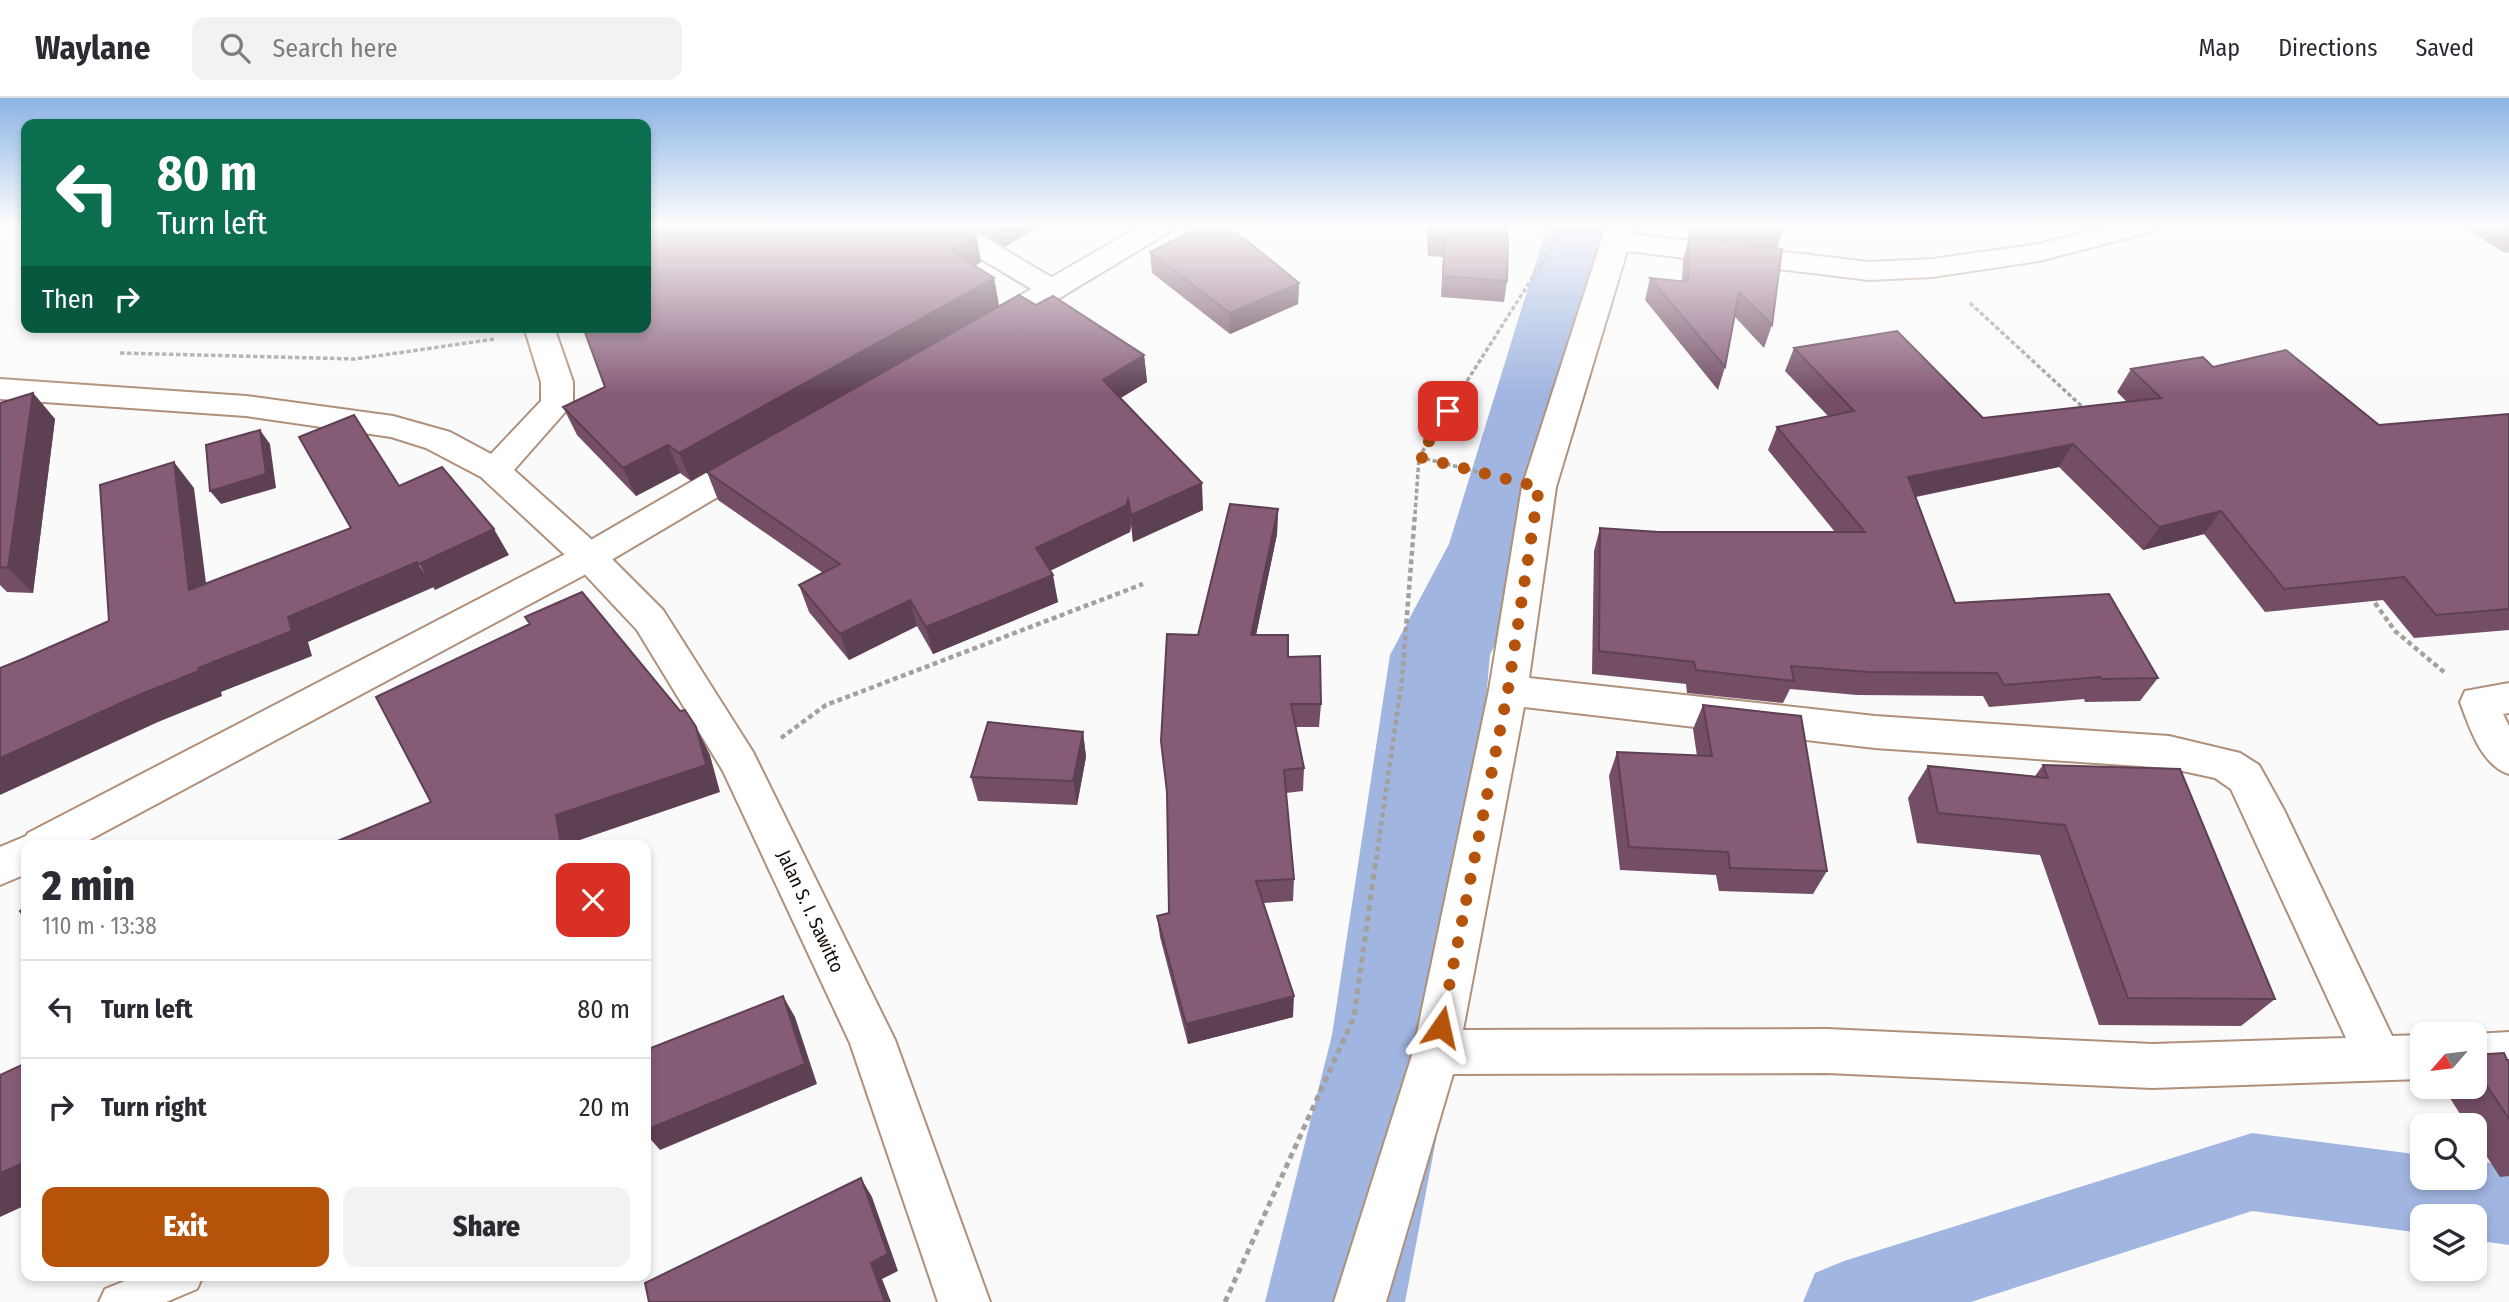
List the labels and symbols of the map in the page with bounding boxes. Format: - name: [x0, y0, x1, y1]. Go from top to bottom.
- pin: [1418, 381, 1478, 441]
- street label: Jalan S. I. Sawitto: [772, 846, 849, 976]
- position arrow: [1404, 990, 1478, 1064]
- north arrow: [2410, 1022, 2487, 1099]

